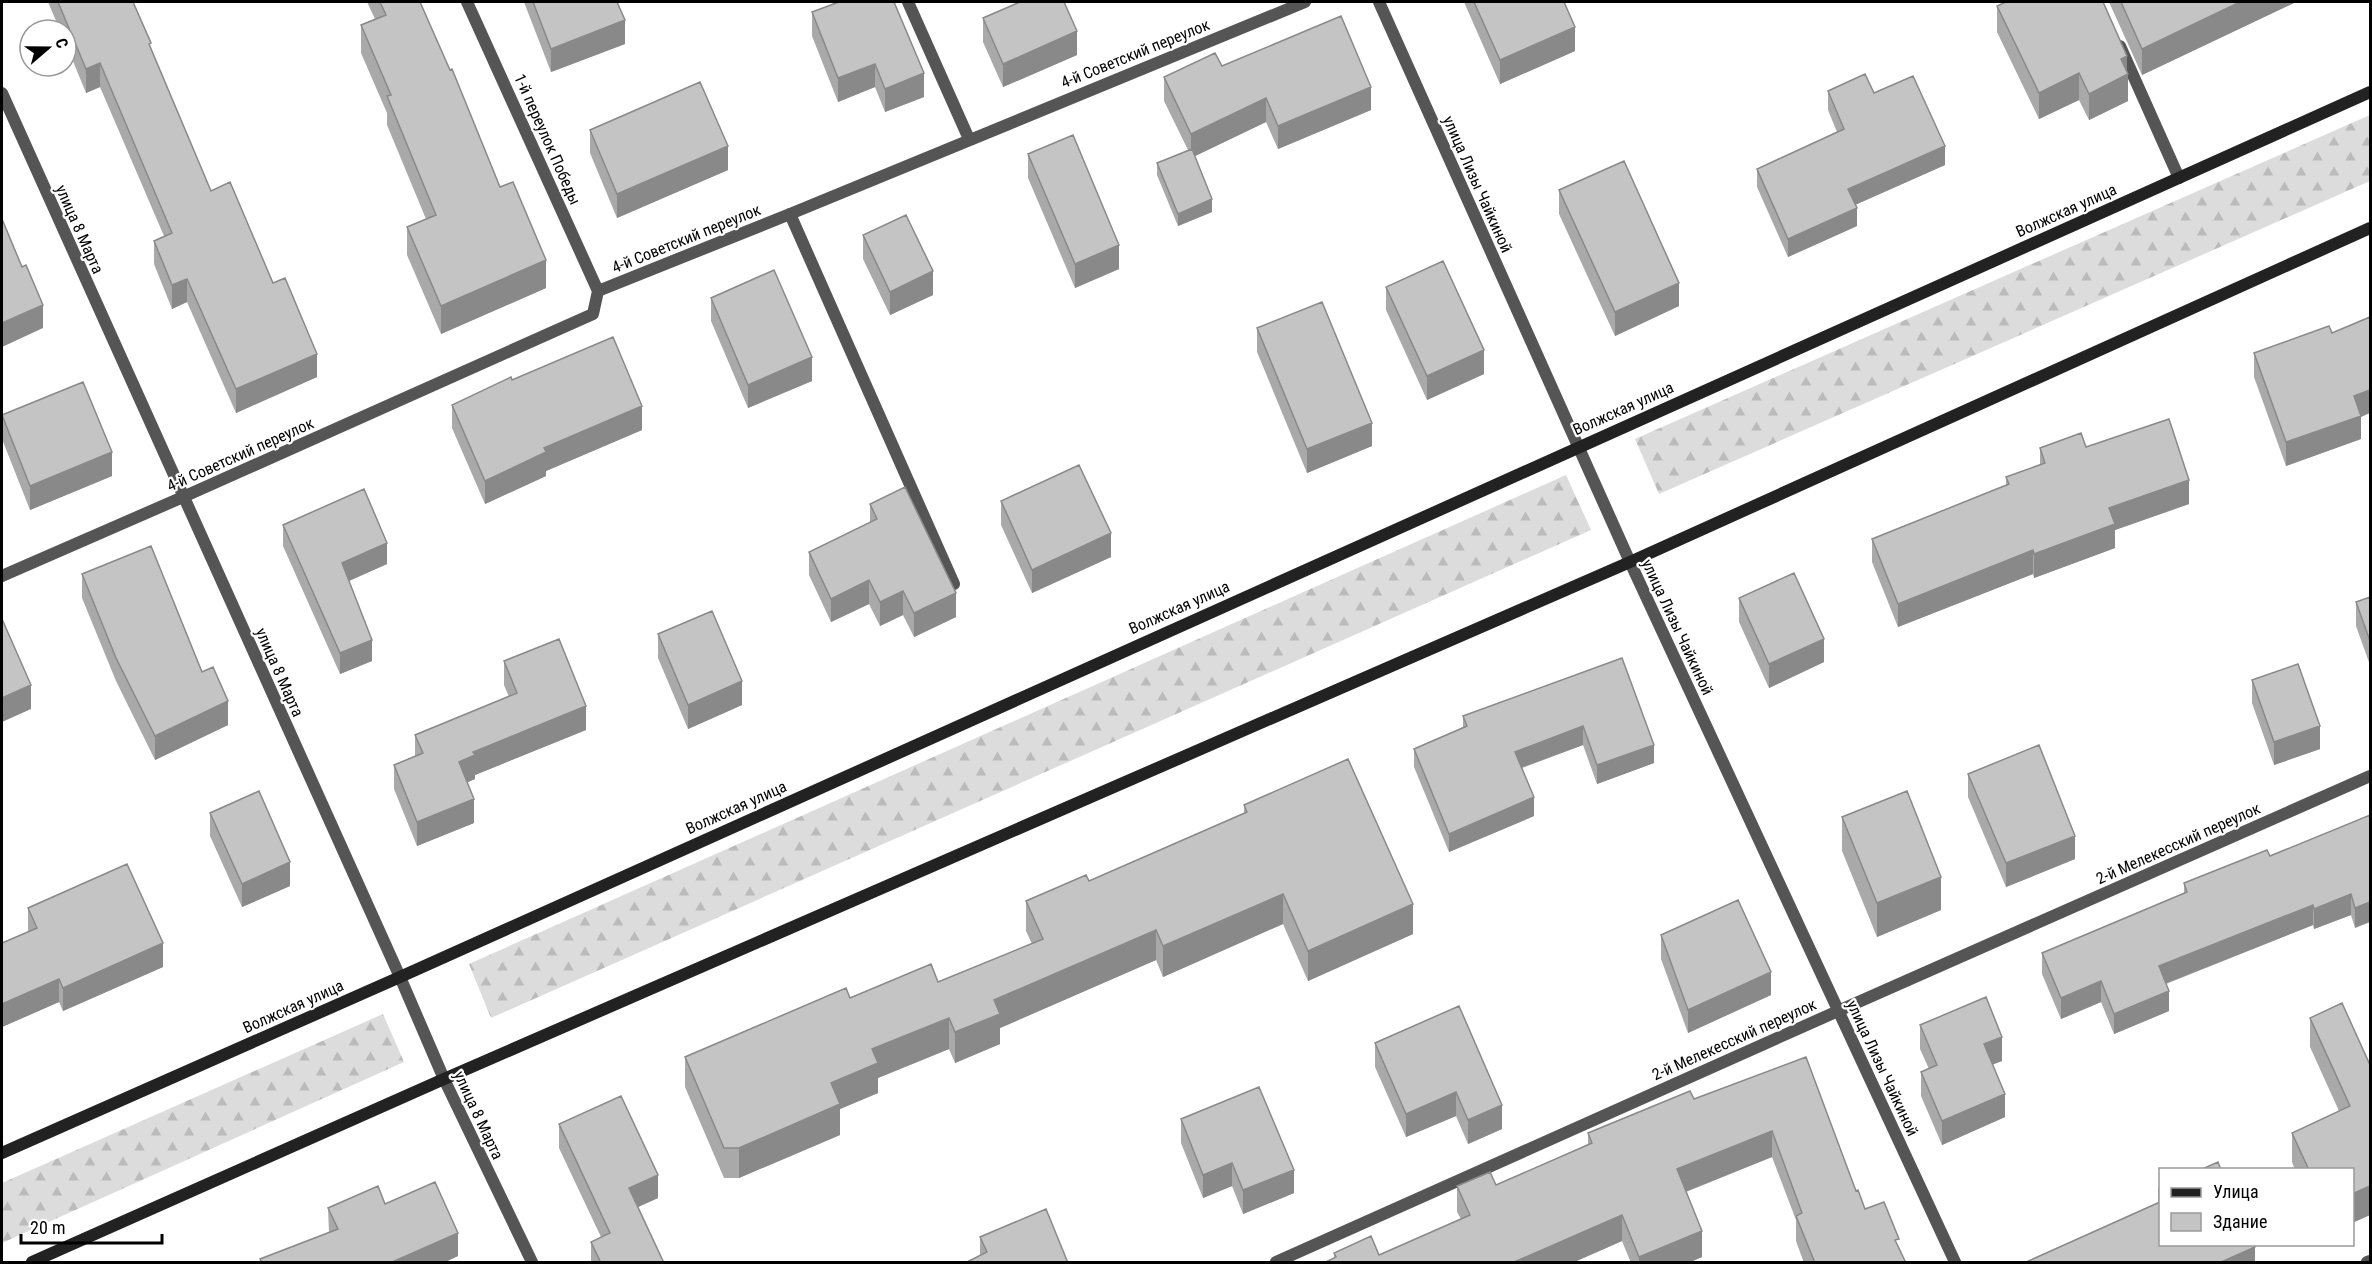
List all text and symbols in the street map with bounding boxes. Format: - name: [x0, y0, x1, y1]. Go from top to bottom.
- street label: 4-й Советский переулок: [1058, 15, 1213, 92]
- north arrow: [18, 18, 78, 78]
- text: С: [51, 36, 72, 51]
- street label: 1-й переулок Победы: [510, 71, 585, 208]
- street label: улица Лизы Чайкиной: [1439, 113, 1516, 256]
- street label: Волжская улица: [2013, 180, 2119, 241]
- street label: улица 8 Марта: [51, 182, 108, 277]
- street label: 4-й Советский переулок: [609, 200, 764, 277]
- street label: Волжская улица: [1570, 378, 1676, 439]
- street label: 4-й Советский переулок: [164, 413, 317, 495]
- street label: улица Лизы Чайкиной: [1638, 556, 1717, 698]
- street label: Волжская улица: [1126, 577, 1232, 638]
- street label: улица 8 Марта: [251, 625, 308, 720]
- street label: Волжская улица: [683, 777, 789, 838]
- street label: 2-й Мелекесский переулок: [2093, 799, 2263, 888]
- street label: Волжская улица: [240, 976, 346, 1037]
- street label: 2-й Мелекесский переулок: [1649, 995, 1819, 1084]
- street label: улица Лизы Чайкиной: [1843, 997, 1922, 1139]
- street label: улица 8 Марта: [450, 1068, 507, 1162]
- legend: [2159, 1168, 2354, 1246]
- text: Улица: [2213, 1181, 2259, 1202]
- scale bar: [21, 1207, 162, 1245]
- text: Здание: [2213, 1211, 2267, 1232]
- text: 20 m: [30, 1217, 65, 1238]

